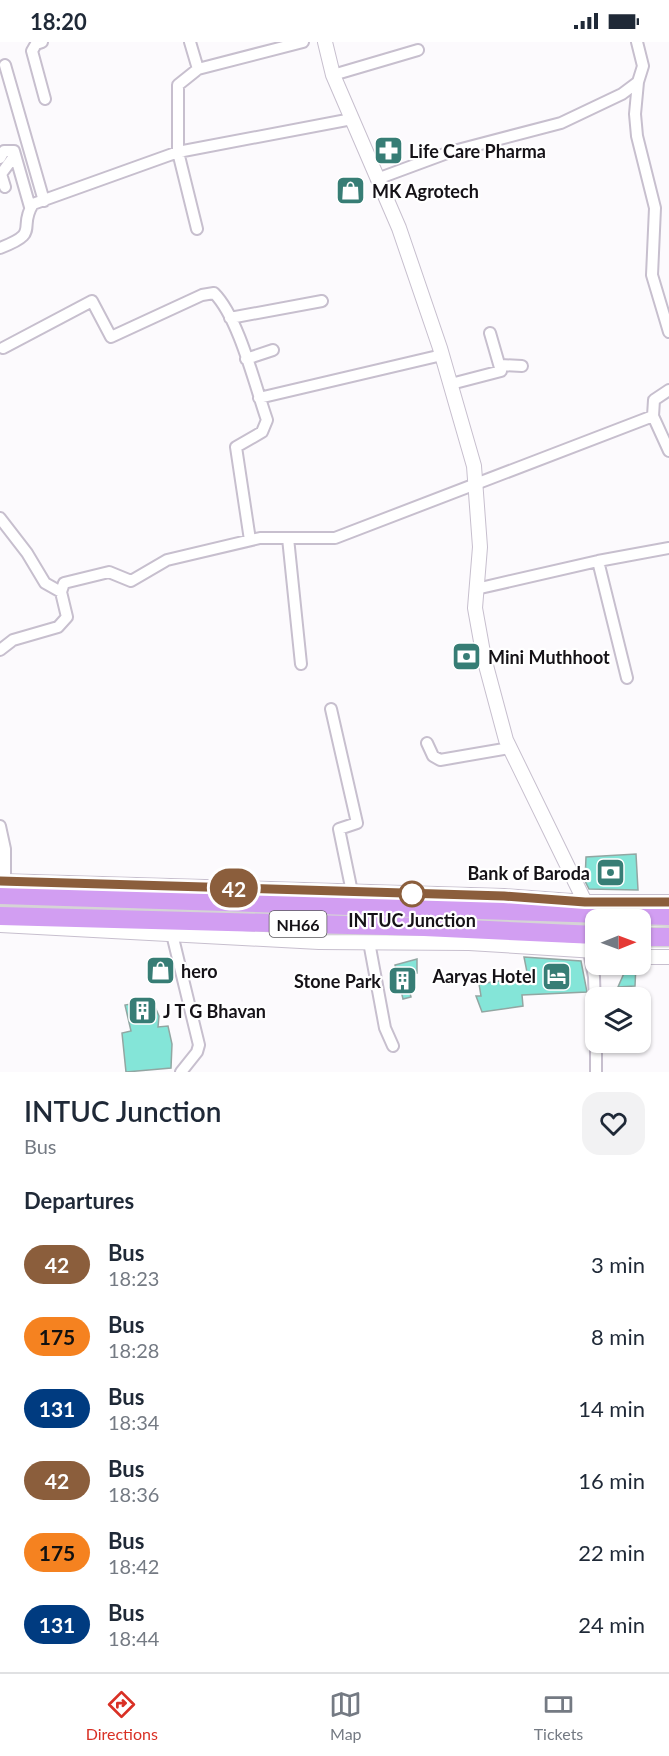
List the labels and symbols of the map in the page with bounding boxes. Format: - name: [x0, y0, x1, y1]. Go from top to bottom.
- pharmacy icon: Life Care Pharma: [372, 135, 404, 167]
- place label: Life Care Pharma: [409, 140, 546, 162]
- shop icon: MK Agrotech: [335, 175, 367, 207]
- place label: MK Agrotech: [372, 180, 479, 202]
- bank icon: Mini Muthhoot: [451, 641, 483, 673]
- place label: Mini Muthhoot: [488, 646, 610, 668]
- bank icon: Bank of Baroda: [595, 857, 627, 889]
- place label: Bank of Baroda: [467, 862, 590, 884]
- line badge: 42: [207, 868, 261, 908]
- marker: INTUC Junction: [399, 881, 425, 907]
- place label: INTUC Junction: [348, 909, 476, 931]
- north arrow: [585, 909, 651, 975]
- road number: NH66: [270, 911, 326, 937]
- shop icon: hero: [144, 955, 176, 987]
- place label: hero: [181, 960, 218, 982]
- hotel icon: Aaryas Hotel: [541, 960, 573, 992]
- building icon: Stone Park: [386, 965, 418, 997]
- place label: Aaryas Hotel: [431, 965, 536, 987]
- place label: Stone Park: [294, 970, 381, 992]
- building icon: J T G Bhavan: [126, 995, 158, 1027]
- place label: J T G Bhavan: [163, 1000, 266, 1022]

